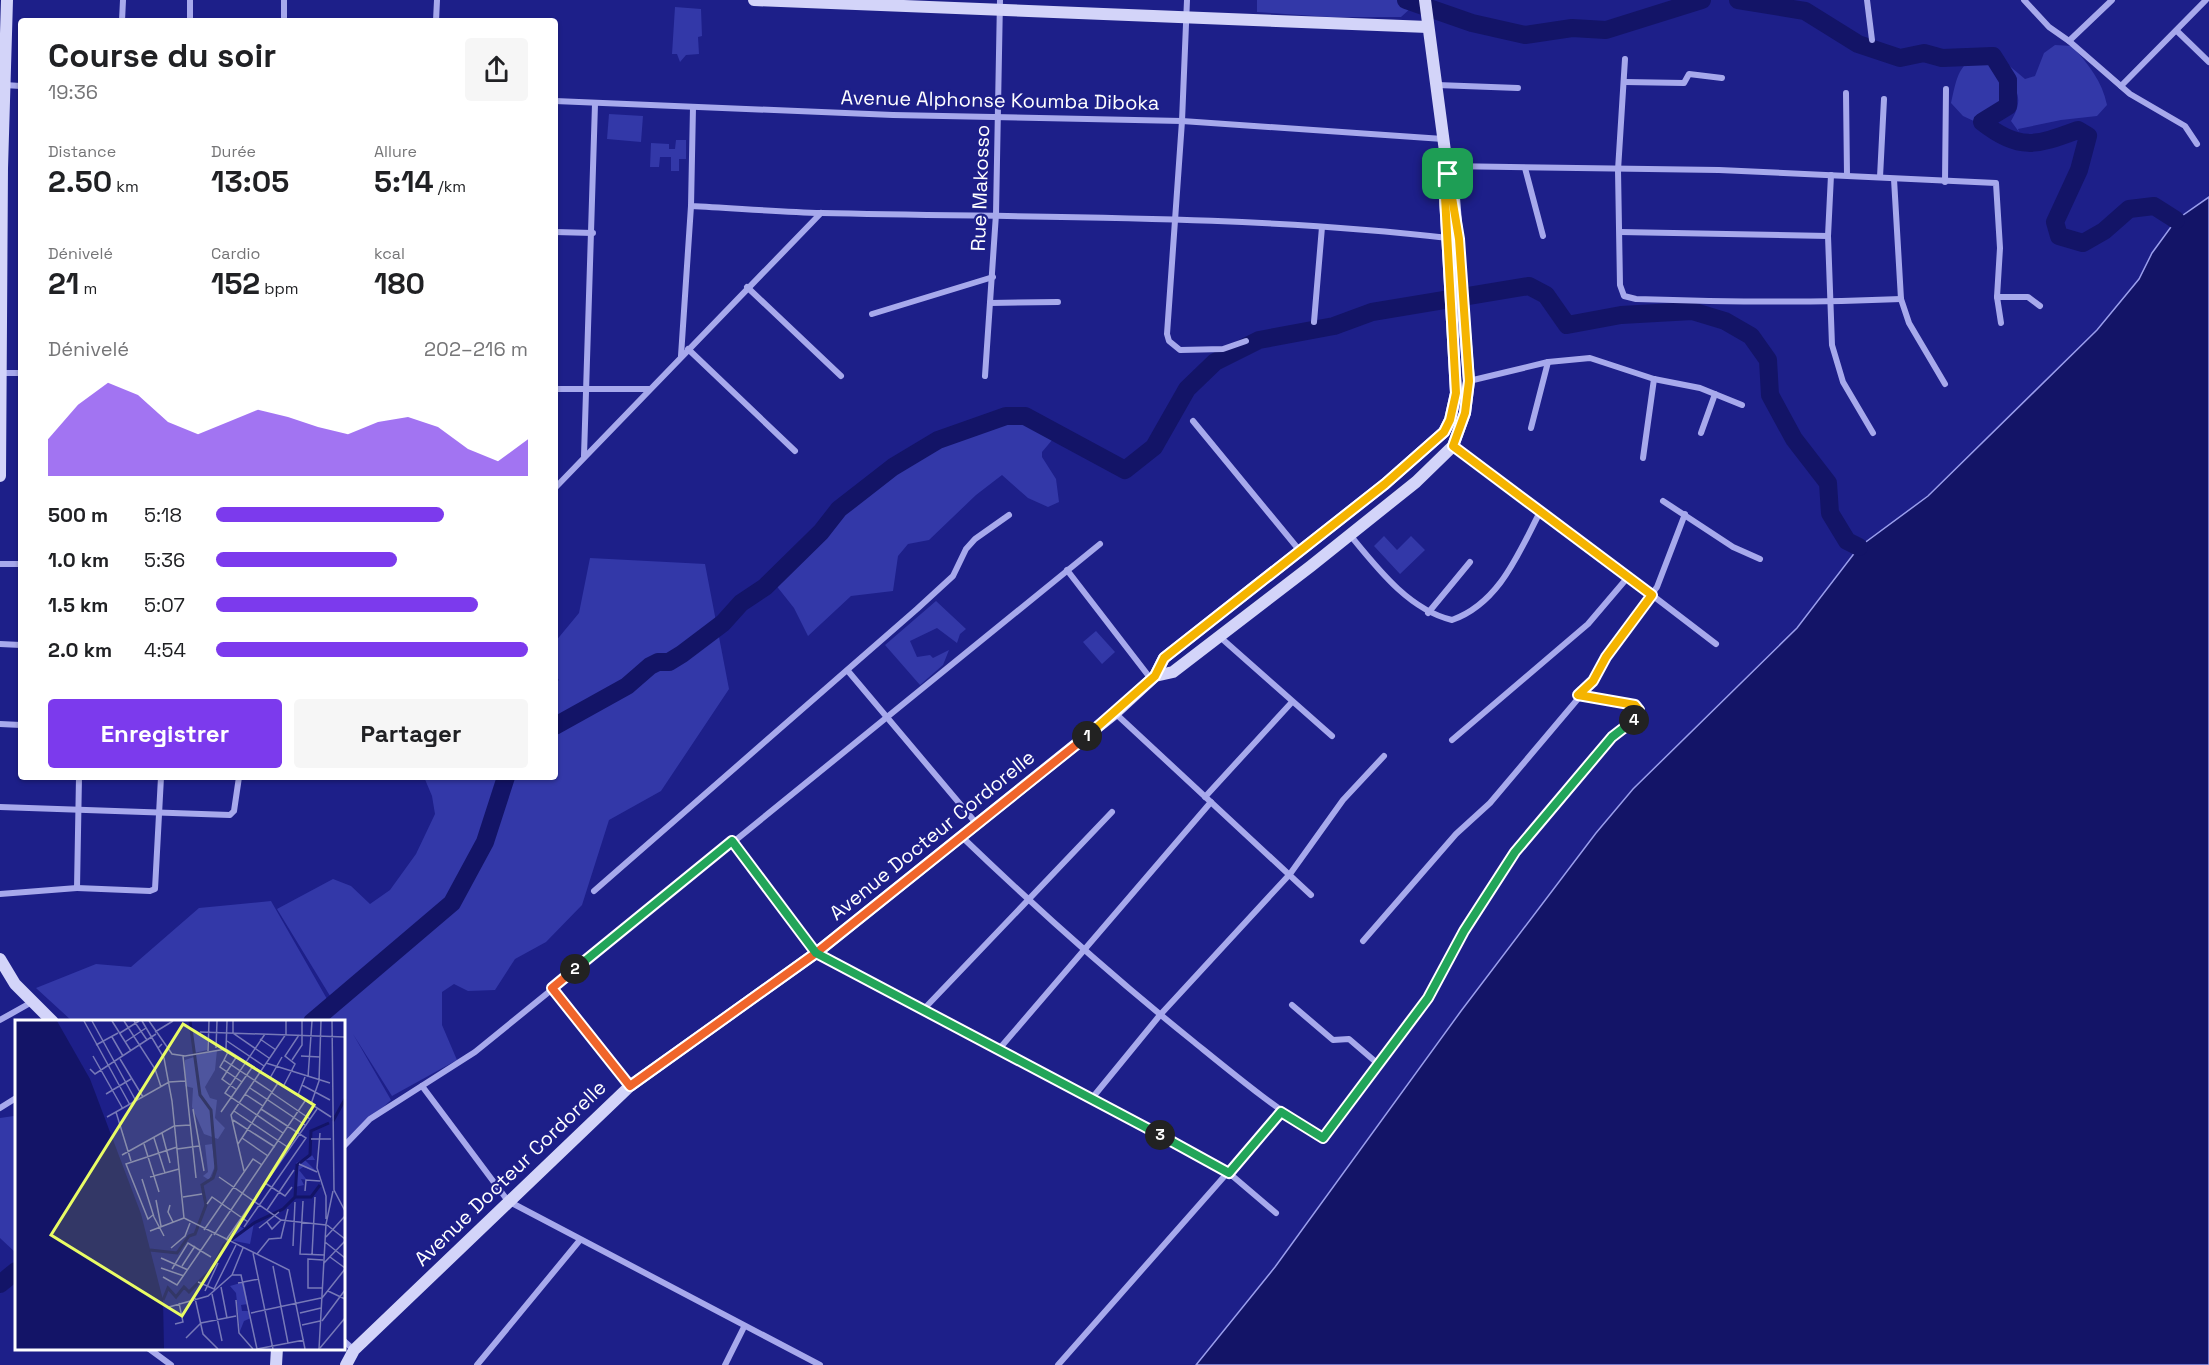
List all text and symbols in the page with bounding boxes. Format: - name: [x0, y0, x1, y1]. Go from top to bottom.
- text: Course du soir: [48, 35, 276, 77]
- button: share: [465, 38, 528, 101]
- text: 19:36: [48, 79, 98, 105]
- street label: Avenue Alphonse Koumba Diboka: [840, 84, 1160, 116]
- street label: Rue Makosso: [965, 124, 995, 252]
- text: Distance: [48, 141, 116, 162]
- text: Durée: [211, 141, 256, 162]
- text: Allure: [374, 141, 417, 162]
- pin: [1422, 148, 1473, 199]
- icon: arrive: [1431, 157, 1464, 190]
- text: 2.50: [48, 162, 112, 201]
- text: 13:05: [211, 162, 289, 201]
- text: 5:14: [374, 162, 434, 201]
- text: km: [112, 176, 139, 197]
- text: /km: [434, 176, 466, 197]
- text: Dénivelé: [48, 243, 113, 264]
- text: Cardio: [211, 243, 260, 264]
- text: kcal: [374, 243, 405, 264]
- text: 21: [48, 264, 79, 303]
- text: 152: [211, 264, 260, 303]
- text: 180: [374, 264, 425, 303]
- text: m: [79, 278, 97, 299]
- text: bpm: [260, 278, 299, 299]
- text: Dénivelé: [48, 336, 129, 362]
- text: 202–216 m: [424, 336, 528, 362]
- text: 500 m: [48, 502, 108, 528]
- text: 5:18: [144, 502, 182, 528]
- text: 1.0 km: [48, 547, 109, 573]
- text: 5:36: [144, 547, 185, 573]
- text: 1.5 km: [48, 592, 108, 618]
- text: 5:07: [144, 592, 185, 618]
- text: 2.0 km: [48, 637, 112, 663]
- text: 4:54: [144, 637, 186, 663]
- button: Enregistrer: [48, 699, 282, 768]
- button: Partager: [294, 699, 528, 768]
- pin: 4: [1619, 705, 1649, 735]
- text: 4: [1629, 709, 1639, 730]
- pin: 1: [1072, 721, 1102, 751]
- text: 1: [1083, 725, 1091, 746]
- street label: Avenue Docteur Cordorelle: [824, 744, 1040, 926]
- pin: 2: [560, 954, 590, 984]
- text: 2: [570, 958, 580, 979]
- inset map: [15, 1020, 345, 1350]
- street label: Avenue Docteur Cordorelle: [409, 1074, 611, 1272]
- pin: 3: [1145, 1120, 1175, 1150]
- text: 3: [1155, 1124, 1165, 1145]

